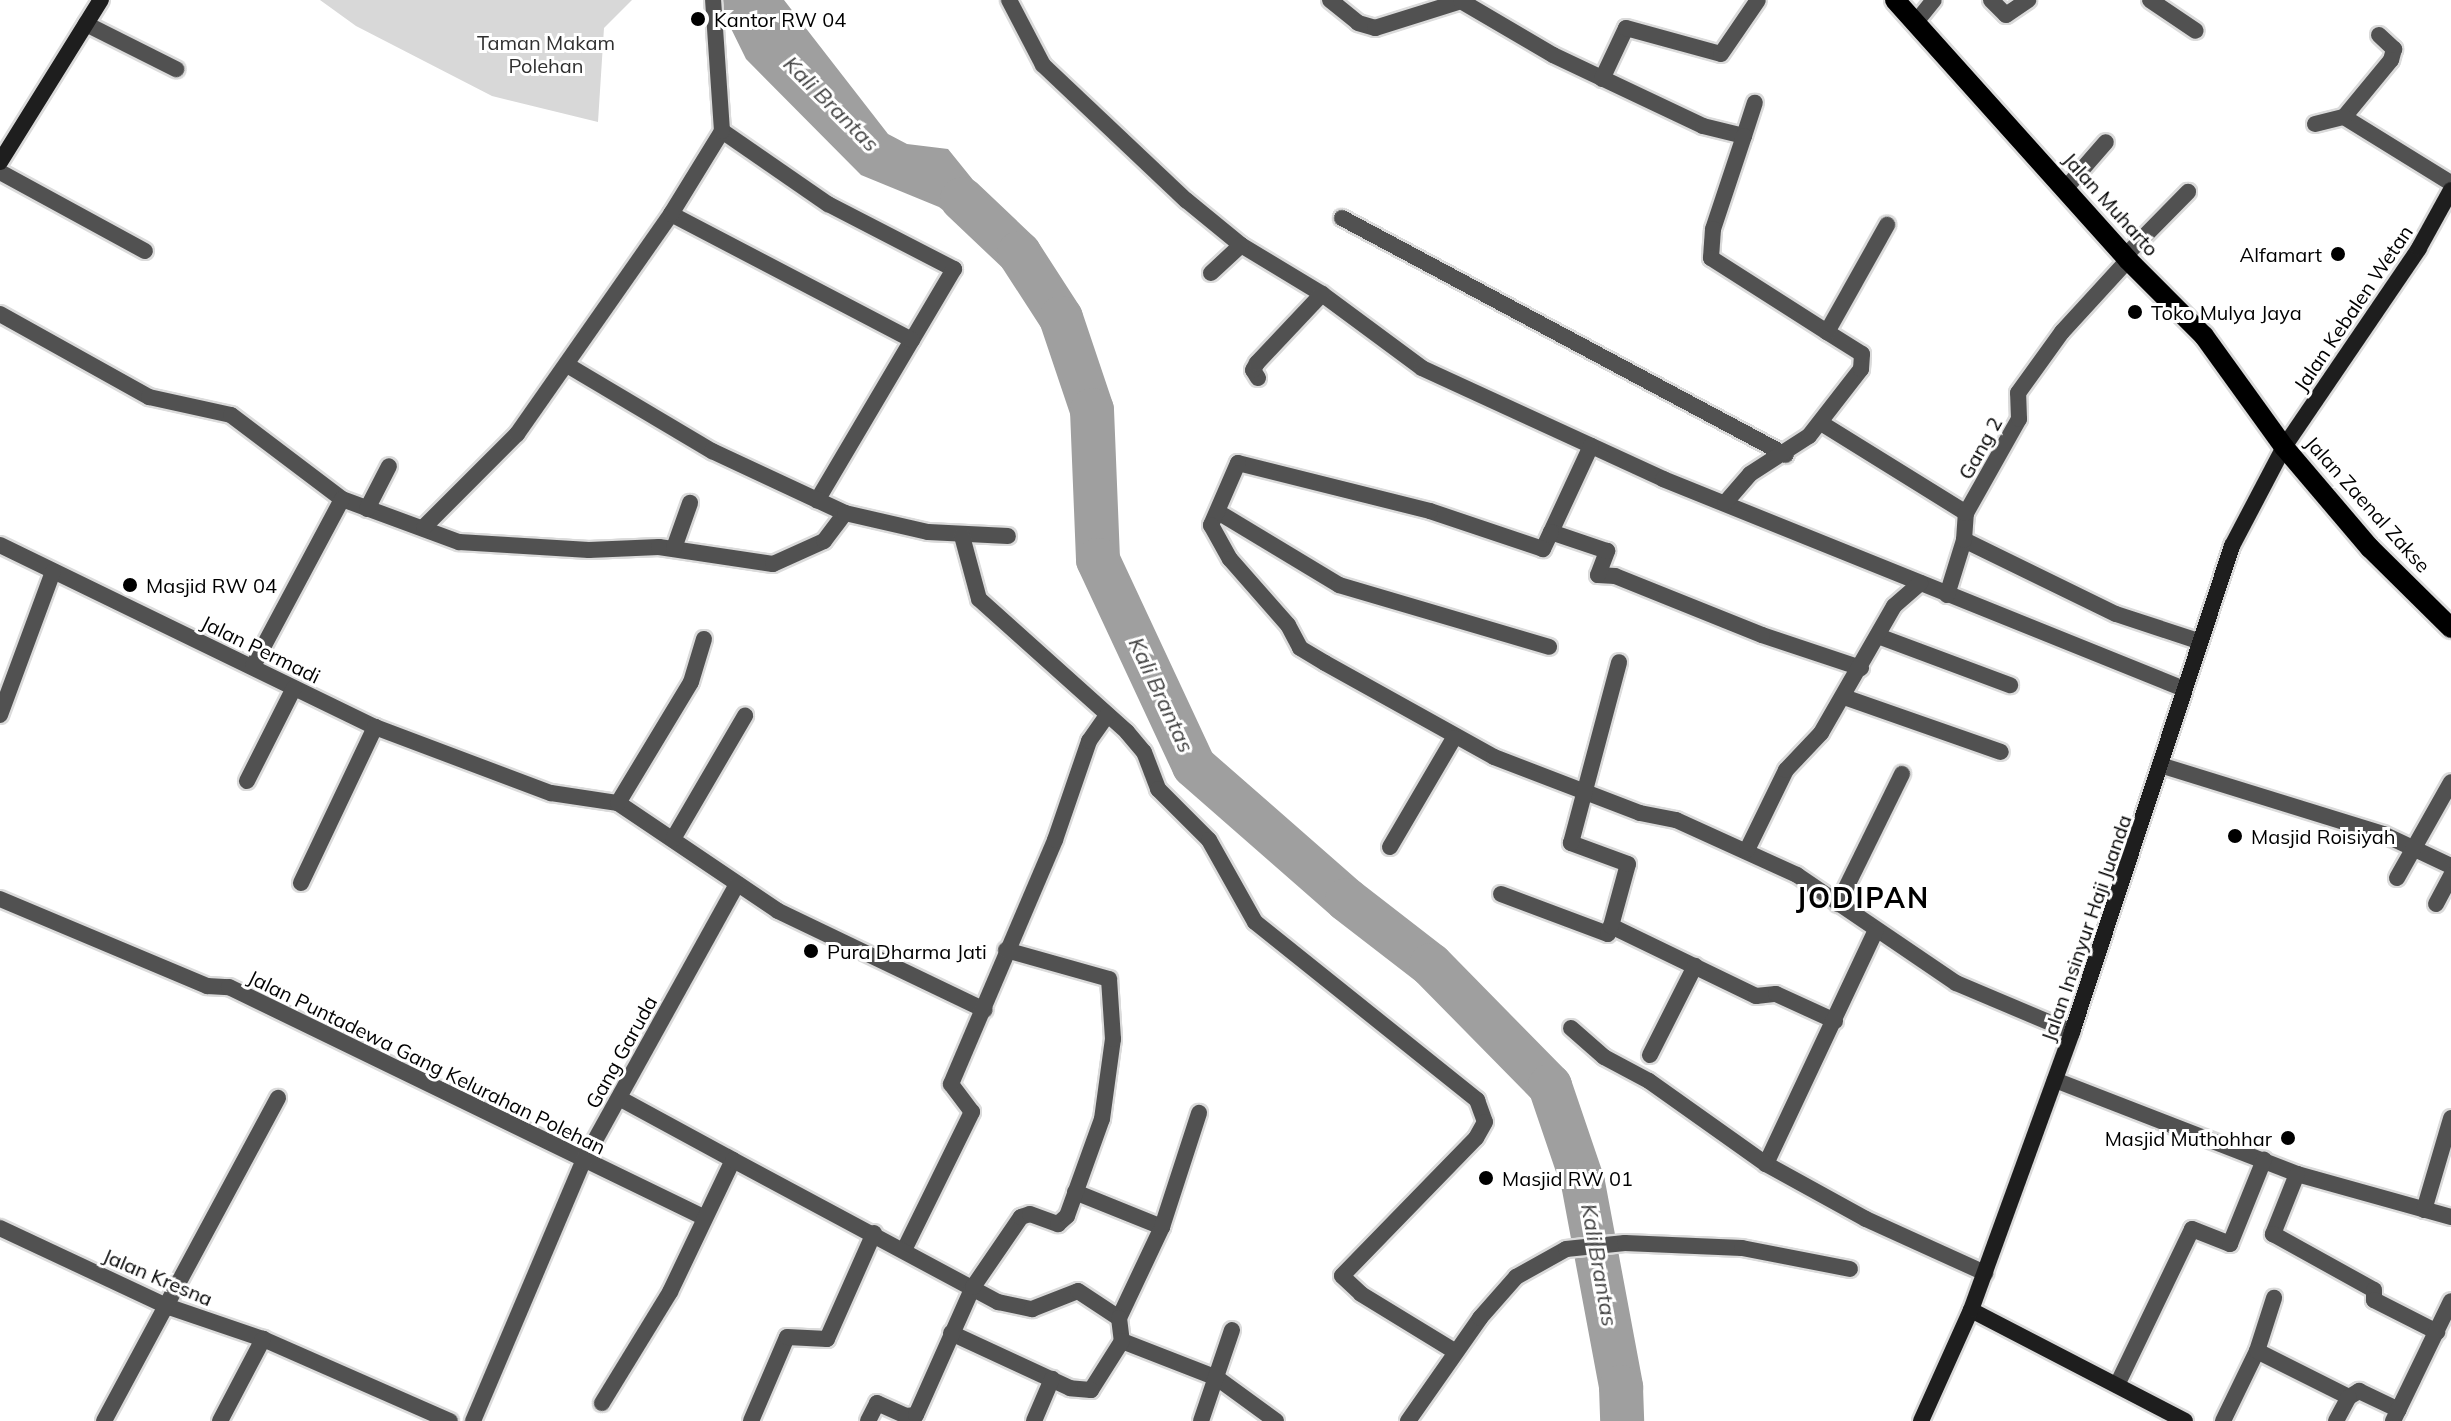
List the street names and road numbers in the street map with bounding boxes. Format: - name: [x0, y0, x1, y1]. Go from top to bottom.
- street label: Jalan Muharto: [2058, 147, 2164, 261]
- street label: Jalan Kebalen Wetan: [2289, 221, 2417, 395]
- street label: Gang 2: [1953, 413, 2007, 483]
- street label: Jalan Zaenal Zakse: [2300, 431, 2436, 577]
- street label: Jalan Permadi: [198, 610, 324, 688]
- street label: Jalan Insinyur Haji Juanda: [2036, 812, 2136, 1044]
- street label: Jalan Puntadewa Gang Kelurahan Polehan: [244, 965, 610, 1159]
- street label: Gang Garuda: [580, 992, 662, 1112]
- street label: Jalan Kresna: [100, 1243, 216, 1311]

